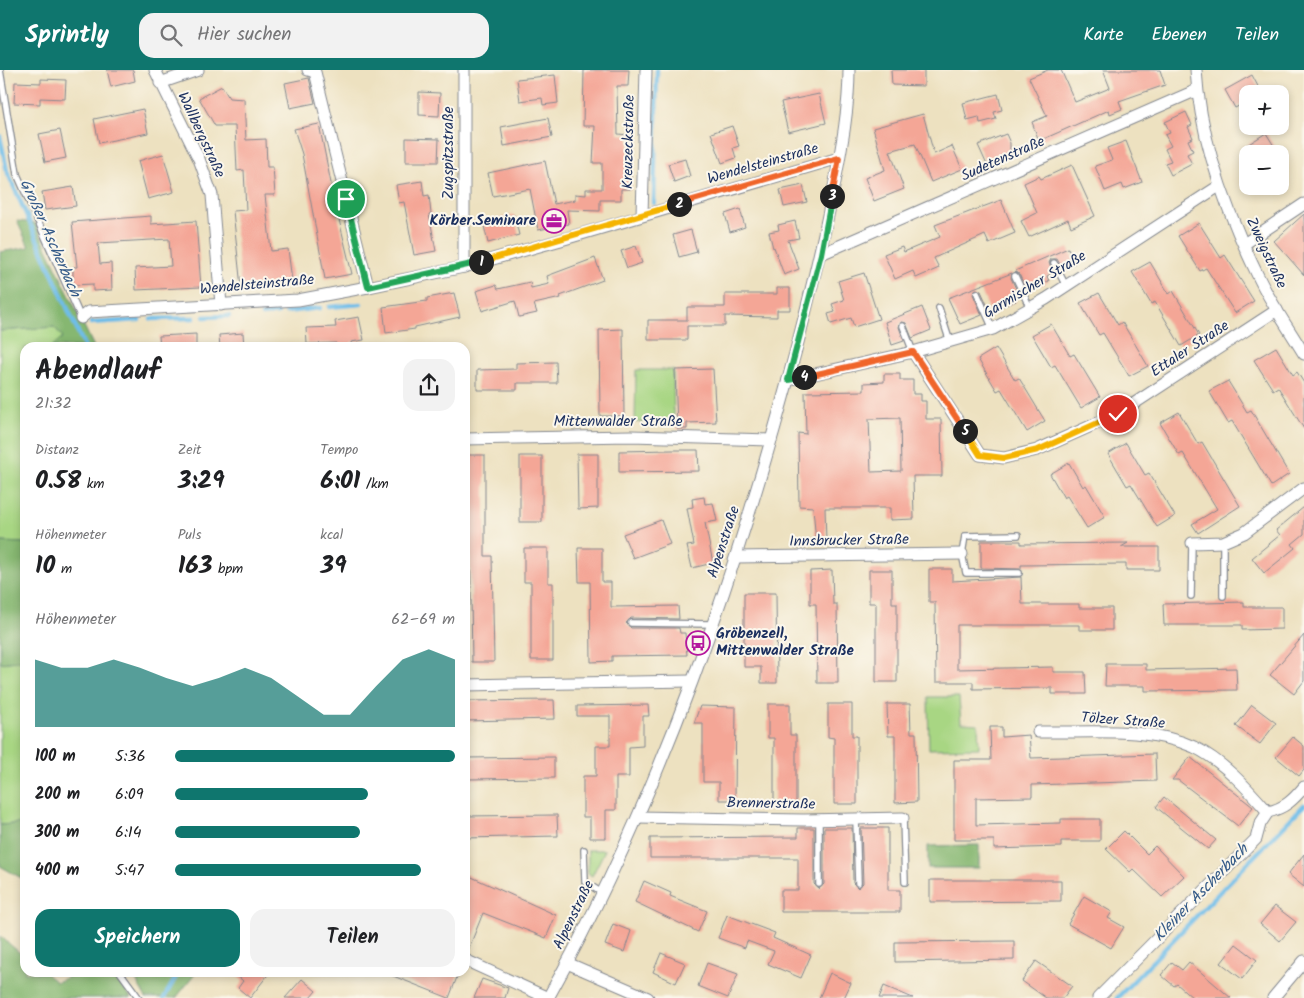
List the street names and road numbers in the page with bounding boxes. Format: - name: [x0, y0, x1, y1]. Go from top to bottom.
- street label: Wallbergstraße: [171, 88, 232, 182]
- street label: Kreuzeckstraße: [616, 94, 642, 189]
- street label: Zugspitzstraße: [437, 106, 461, 199]
- street label: Sudetenstraße: [957, 130, 1049, 188]
- street label: Wendelsteinstraße: [705, 137, 822, 191]
- street label: Zweigstraße: [1239, 213, 1293, 293]
- street label: Garmischer Straße: [979, 245, 1091, 325]
- street label: Wendelsteinstraße: [199, 268, 315, 302]
- street label: Ettaler Straße: [1146, 314, 1235, 384]
- street label: Mittenwalder Straße: [553, 410, 683, 434]
- street label: Alpenstraße: [701, 503, 747, 581]
- street label: Innsbrucker Straße: [789, 528, 909, 554]
- street label: Tölzer Straße: [1080, 706, 1166, 736]
- street label: Brennerstraße: [726, 791, 816, 817]
- street label: Alpenstraße: [547, 876, 601, 954]

